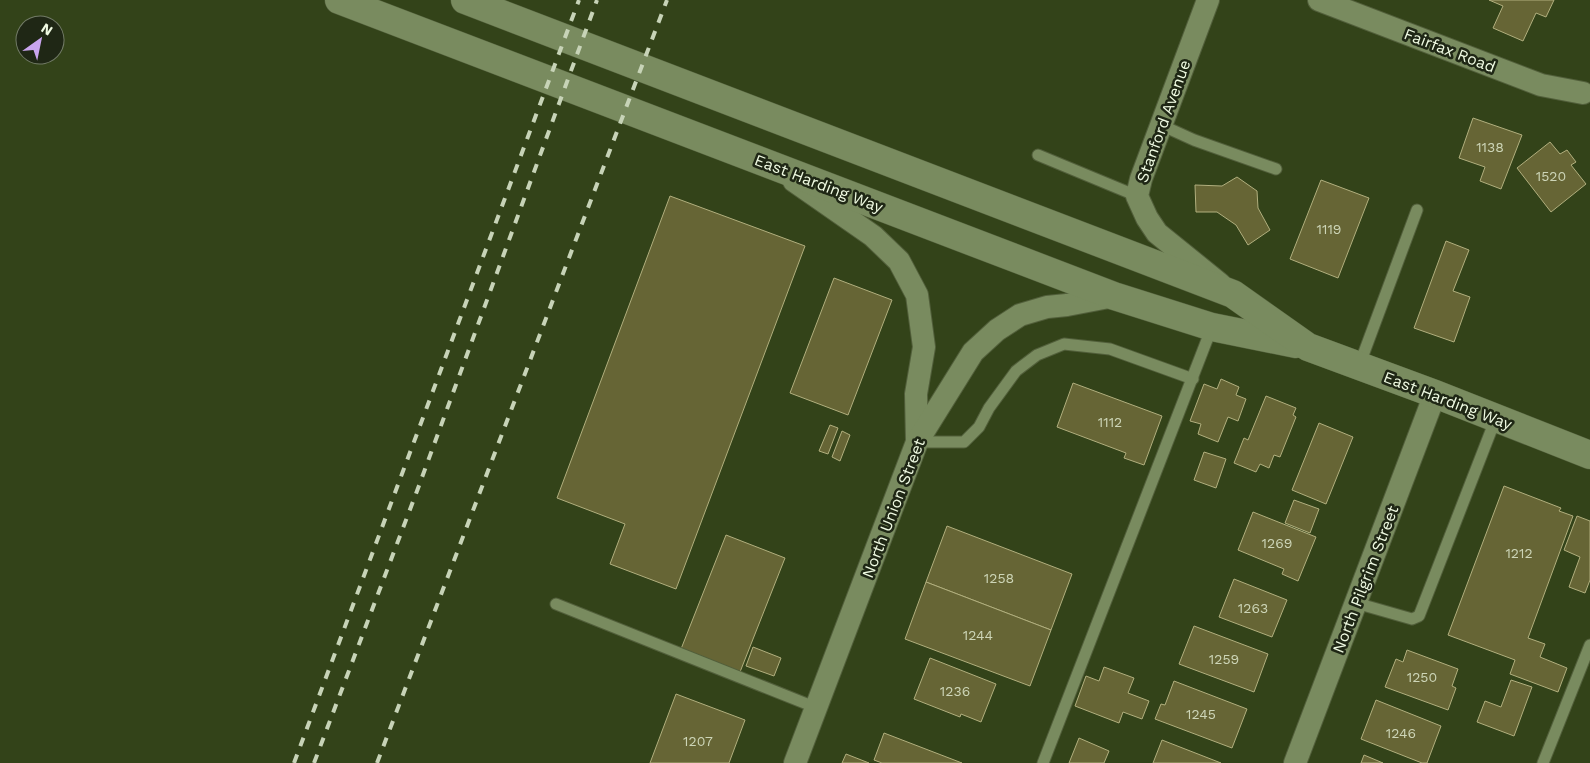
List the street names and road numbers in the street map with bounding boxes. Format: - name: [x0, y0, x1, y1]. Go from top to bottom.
- street label: Fairfax Road: [1401, 24, 1498, 77]
- street label: Stanford Avenue: [1132, 57, 1194, 185]
- street label: East Harding Way: [752, 150, 886, 217]
- street label: East Harding Way: [1381, 367, 1515, 434]
- street label: North Union Street: [858, 435, 929, 581]
- street label: North Pilgrim Street: [1329, 502, 1402, 656]

